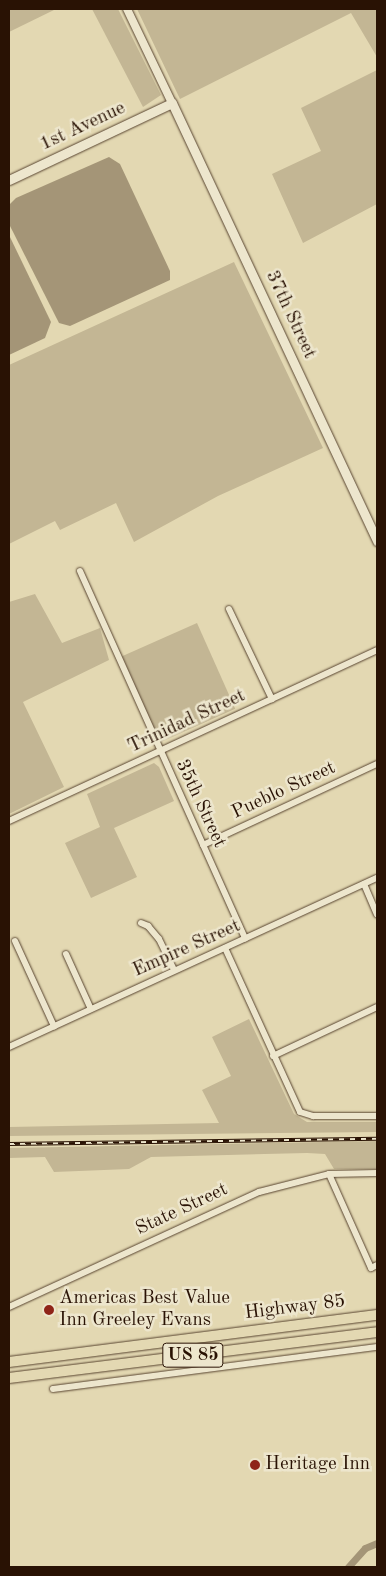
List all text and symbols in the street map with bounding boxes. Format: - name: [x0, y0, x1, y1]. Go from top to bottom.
- street label: 1st Avenue: [37, 97, 129, 157]
- street label: 37th Street: [260, 267, 320, 363]
- street label: Trinidad Street: [125, 685, 249, 759]
- street label: 35th Street: [170, 756, 230, 852]
- street label: Pueblo Street: [229, 757, 339, 825]
- street label: Empire Street: [130, 915, 244, 983]
- street label: State Street: [132, 1179, 232, 1241]
- place label: Americas Best Value Inn Greeley Evans: [59, 1288, 230, 1332]
- street label: Highway 85: [243, 1291, 347, 1325]
- marker: Americas Best Value Inn Greeley Evans: [43, 1304, 55, 1316]
- road number: US 85: [162, 1340, 224, 1370]
- place label: Heritage Inn: [265, 1454, 370, 1476]
- marker: Heritage Inn: [249, 1459, 261, 1471]

